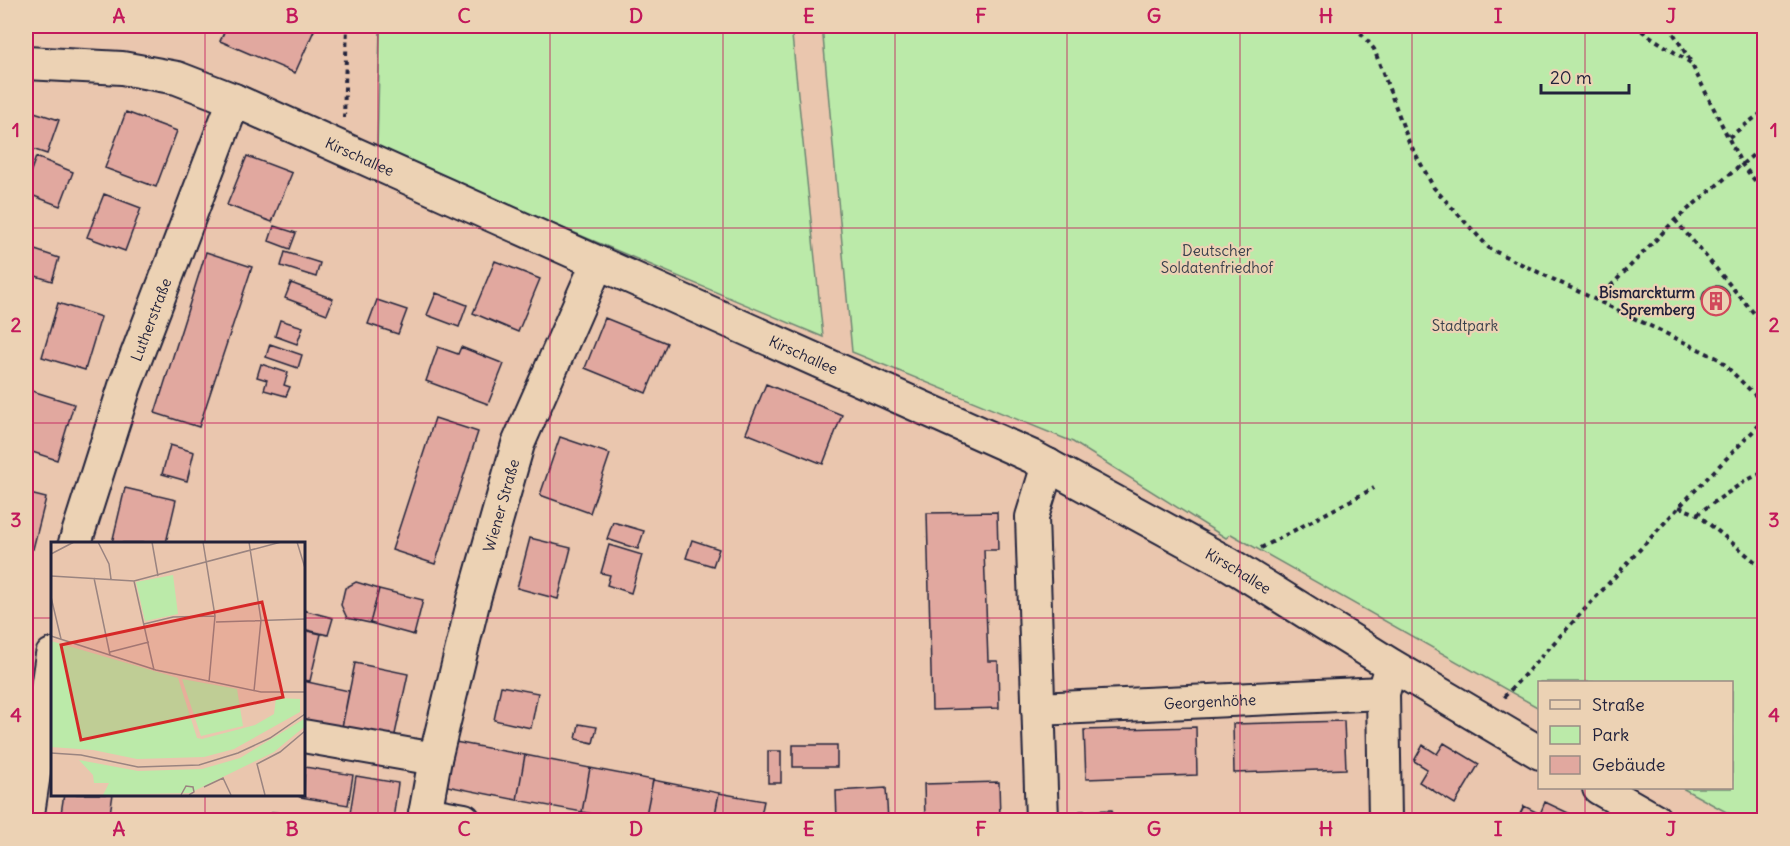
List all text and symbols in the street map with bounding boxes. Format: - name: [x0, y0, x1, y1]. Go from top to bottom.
- text: A: [113, 3, 126, 28]
- text: B: [285, 3, 299, 28]
- text: C: [457, 3, 471, 28]
- text: D: [629, 3, 643, 28]
- text: E: [803, 3, 815, 28]
- text: F: [975, 3, 987, 28]
- text: G: [1147, 3, 1161, 28]
- text: H: [1319, 3, 1333, 28]
- text: I: [1494, 3, 1503, 28]
- text: J: [1666, 3, 1677, 28]
- scale bar: [1541, 57, 1630, 95]
- text: 20 m: [1550, 66, 1592, 89]
- text: 1: [12, 117, 20, 142]
- text: 1: [1770, 117, 1778, 142]
- street label: Kirschallee: [322, 133, 397, 180]
- park label: Deutscher Soldatenfriedhof: [1161, 241, 1274, 277]
- street label: Lutherstraße: [126, 275, 175, 364]
- place label: Bismarckturm Spremberg: [1599, 283, 1695, 320]
- building icon: Bismarckturm Spremberg: [1700, 285, 1732, 317]
- text: 2: [11, 312, 22, 337]
- text: 2: [1769, 312, 1780, 337]
- park label: Stadtpark: [1432, 316, 1499, 335]
- street label: Kirschallee: [766, 331, 841, 378]
- street label: Wiener Straße: [478, 457, 523, 554]
- text: 3: [10, 507, 22, 532]
- text: 3: [1768, 507, 1780, 532]
- inset map: [51, 542, 304, 795]
- street label: Kirschallee: [1202, 544, 1275, 598]
- legend: [1538, 681, 1733, 789]
- street label: Georgenhöhe: [1163, 689, 1256, 713]
- text: Straße: [1592, 693, 1645, 716]
- text: 4: [10, 702, 22, 727]
- text: 4: [1768, 702, 1780, 727]
- text: Park: [1592, 723, 1629, 746]
- text: Gebäude: [1592, 753, 1665, 776]
- text: A: [113, 816, 126, 841]
- text: B: [285, 816, 299, 841]
- text: C: [457, 816, 471, 841]
- text: D: [629, 816, 643, 841]
- text: E: [803, 816, 815, 841]
- text: F: [975, 816, 987, 841]
- text: G: [1147, 816, 1161, 841]
- text: H: [1319, 816, 1333, 841]
- text: I: [1494, 816, 1503, 841]
- text: J: [1666, 816, 1677, 841]

